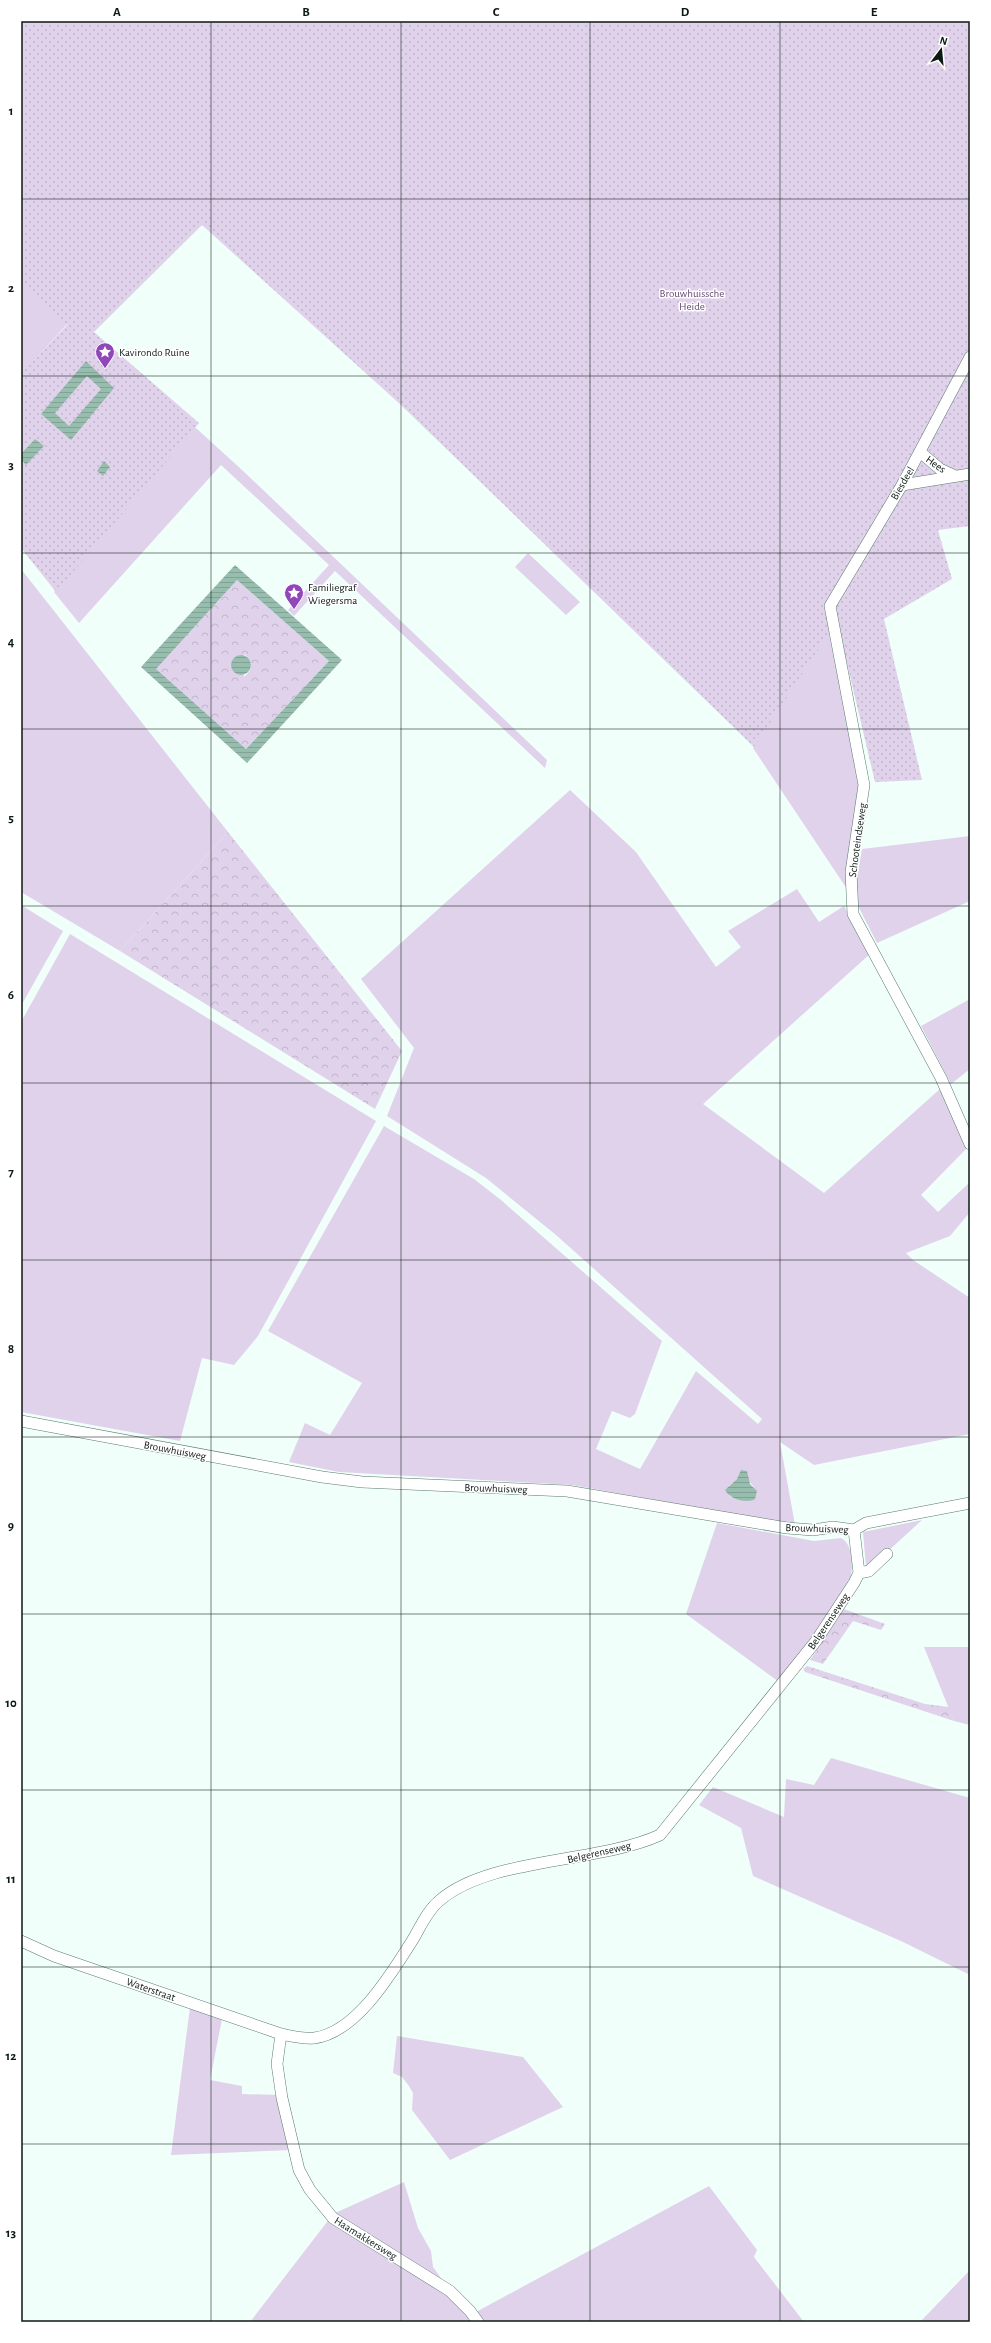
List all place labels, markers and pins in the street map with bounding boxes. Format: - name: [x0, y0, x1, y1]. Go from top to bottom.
- place icon: Kavirondo Ruïne: [94, 341, 116, 369]
- place label: Kavirondo Ruïne: [119, 347, 190, 358]
- place icon: Familiegraf Wiegersma: [283, 582, 305, 610]
- place label: Familiegraf Wiegersma: [308, 582, 357, 606]

